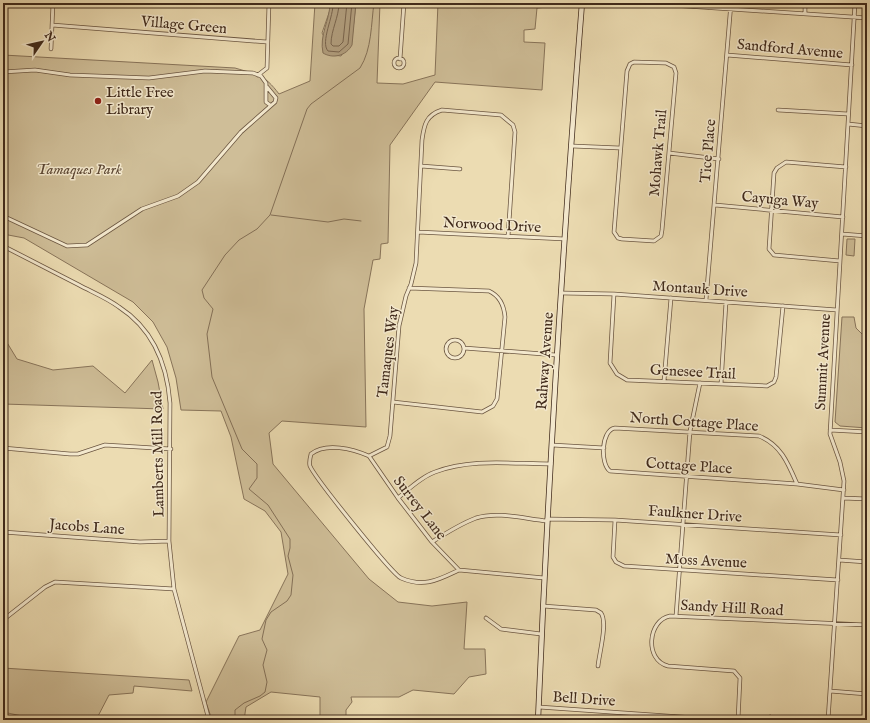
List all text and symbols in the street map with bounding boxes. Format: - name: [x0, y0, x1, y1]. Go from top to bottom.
- street label: Village Green: [139, 12, 228, 38]
- north arrow: [22, 22, 62, 62]
- text: N: [40, 28, 58, 45]
- street label: Sandford Avenue: [736, 35, 844, 63]
- place label: Little Free Library: [106, 83, 174, 119]
- marker: Little Free Library: [93, 96, 103, 106]
- street label: Mohawk Trail: [645, 108, 671, 197]
- street label: Tice Place: [696, 118, 720, 184]
- park label: Tamaques Park: [36, 160, 122, 179]
- street label: Cayuga Way: [741, 187, 820, 213]
- street label: Norwood Drive: [442, 213, 542, 237]
- street label: Montauk Drive: [652, 276, 748, 302]
- street label: Tamaques Way: [373, 305, 403, 399]
- street label: Rahway Avenue: [532, 311, 558, 411]
- street label: Summit Avenue: [811, 313, 835, 411]
- street label: Genesee Trail: [650, 360, 737, 384]
- street label: Lamberts Mill Road: [147, 390, 169, 517]
- street label: North Cottage Place: [629, 408, 759, 436]
- street label: Cottage Place: [645, 454, 733, 479]
- street label: Surrey Lane: [389, 472, 451, 544]
- street label: Faulkner Drive: [647, 501, 743, 527]
- street label: Jacobs Lane: [47, 515, 125, 539]
- street label: Moss Avenue: [665, 549, 747, 573]
- street label: Sandy Hill Road: [680, 596, 785, 620]
- street label: Bell Drive: [552, 687, 616, 711]

